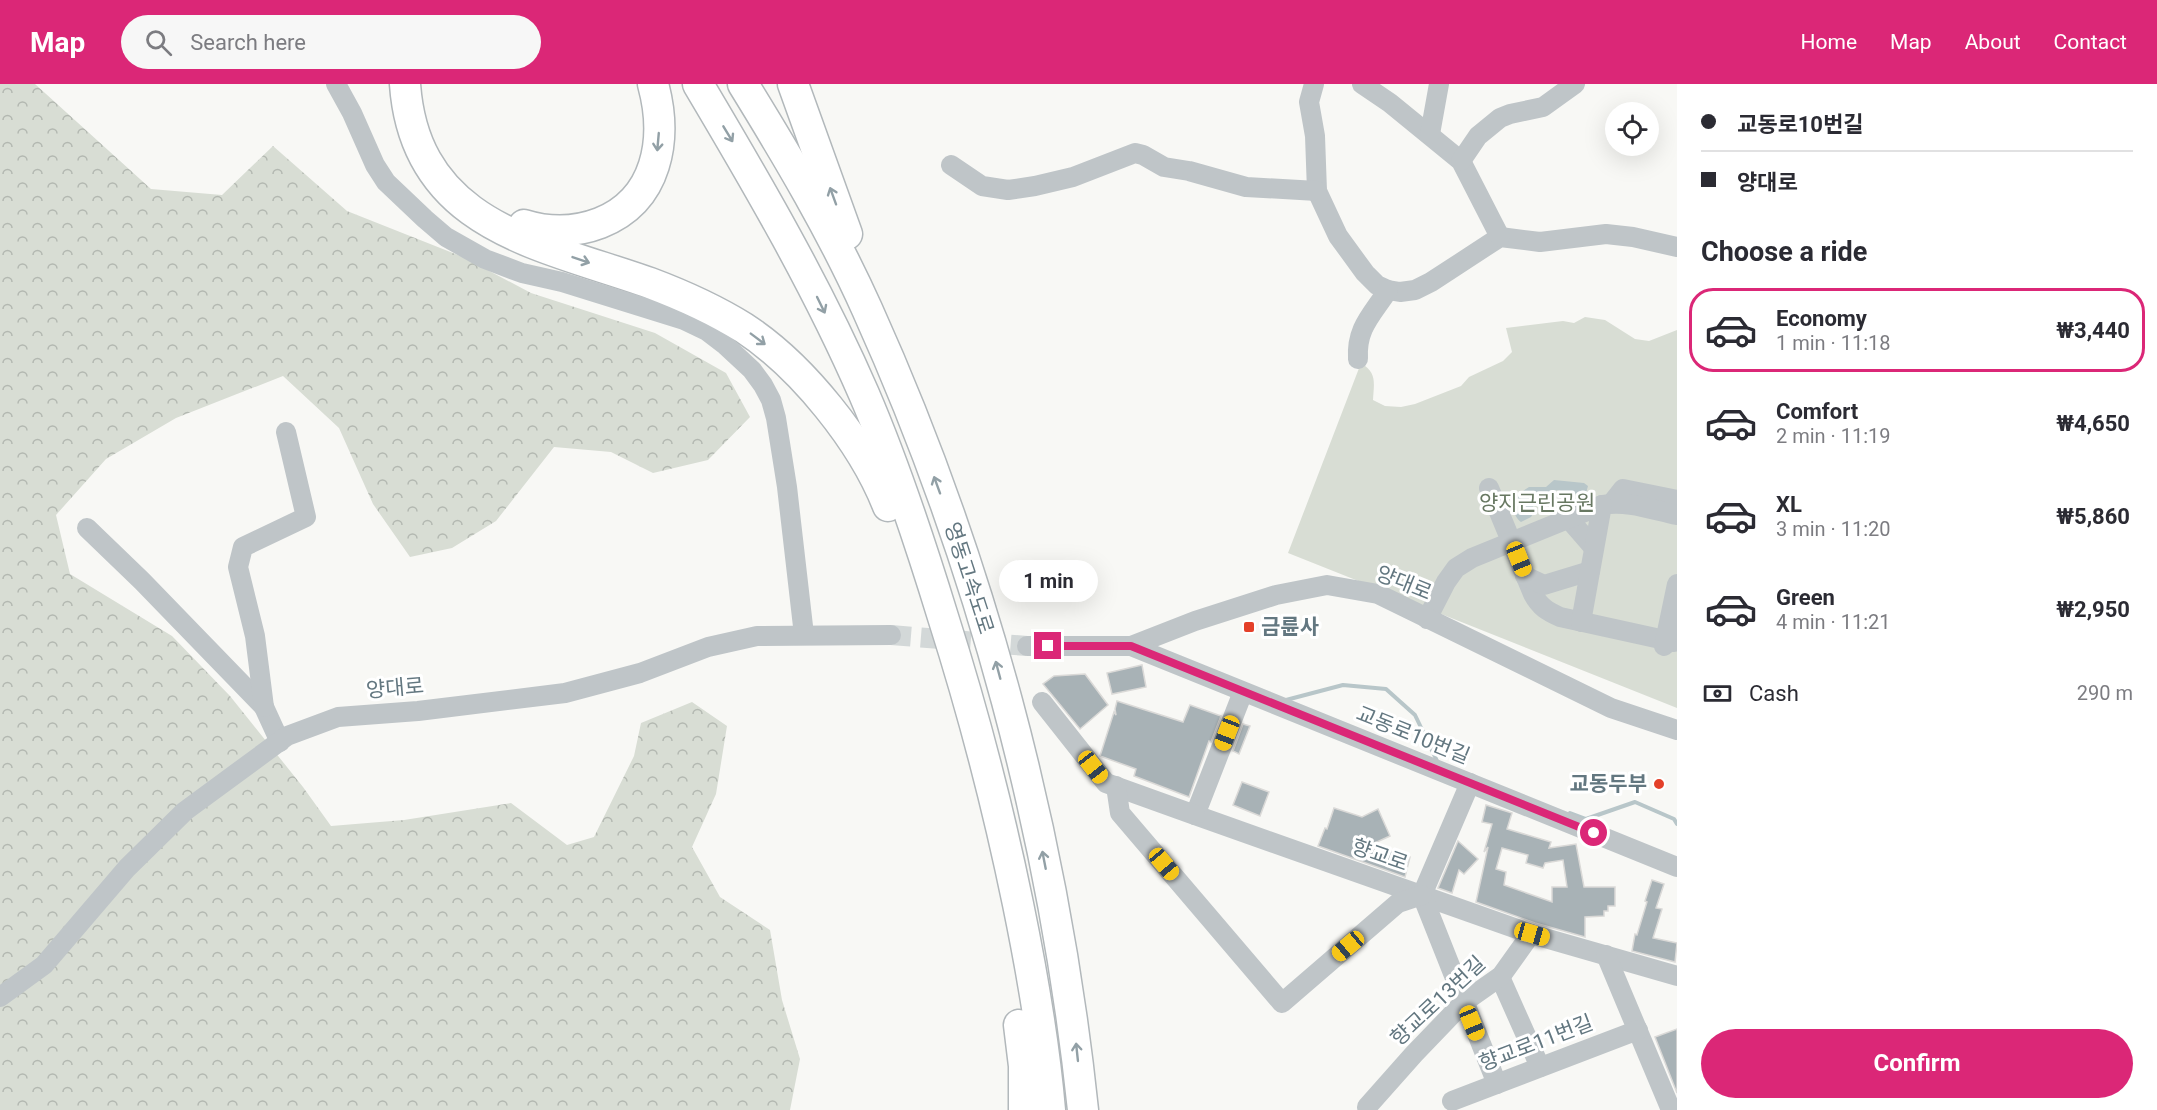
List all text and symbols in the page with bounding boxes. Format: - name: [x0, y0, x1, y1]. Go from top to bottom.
- search box: [121, 15, 541, 69]
- text: Map: [30, 26, 85, 59]
- icon: search: [142, 26, 175, 59]
- text: Search here: [190, 30, 306, 55]
- text: Home: [1801, 30, 1857, 54]
- text: Map: [1890, 30, 1932, 54]
- text: About: [1965, 30, 2021, 54]
- text: Contact: [2054, 30, 2127, 54]
- map controls: [1605, 102, 1659, 156]
- button: locate: [1605, 102, 1659, 156]
- text: 교동로10번길: [1737, 112, 1863, 137]
- one-way arrow: [722, 125, 734, 142]
- one-way arrow: [652, 131, 663, 151]
- text: 양대로: [1737, 170, 1798, 195]
- one-way arrow: [827, 187, 838, 206]
- text: Choose a ride: [1701, 236, 1867, 268]
- one-way arrow: [571, 255, 590, 266]
- one-way arrow: [816, 296, 828, 314]
- icon: car: [1704, 303, 1758, 357]
- text: Economy: [1776, 306, 1867, 331]
- text: ₩3,440: [2056, 318, 2130, 343]
- text: 1 min · 11:18: [1776, 331, 1891, 355]
- one-way arrow: [750, 332, 766, 345]
- icon: car: [1704, 396, 1758, 450]
- text: Comfort: [1776, 399, 1858, 424]
- text: ₩4,650: [2056, 411, 2130, 436]
- text: 2 min · 11:19: [1776, 424, 1891, 448]
- one-way arrow: [931, 476, 942, 495]
- icon: car: [1704, 489, 1758, 543]
- park label: 양지근린공원: [1479, 491, 1595, 515]
- text: XL: [1776, 492, 1802, 517]
- text: ₩5,860: [2056, 504, 2130, 529]
- text: 3 min · 11:20: [1776, 517, 1891, 541]
- street label: 영동고속도로: [940, 519, 998, 637]
- car: [1504, 539, 1534, 579]
- callout: 1 min: [998, 559, 1098, 601]
- street label: 양대로: [1373, 561, 1435, 605]
- text: 1 min: [1023, 569, 1074, 593]
- icon: car: [1704, 582, 1758, 636]
- text: Green: [1776, 585, 1835, 610]
- text: ₩2,950: [2056, 597, 2130, 622]
- text: 4 min · 11:21: [1776, 610, 1891, 634]
- place label: 금륜사: [1261, 615, 1319, 639]
- marker: 금륜사: [1242, 620, 1256, 634]
- route end: [1034, 632, 1061, 659]
- one-way arrow: [991, 661, 1003, 680]
- street label: 양대로: [365, 674, 425, 702]
- icon: cash: [1701, 677, 1734, 710]
- text: Cash: [1749, 681, 1799, 706]
- text: 290 m: [2077, 681, 2133, 705]
- street label: 교동로10번길: [1353, 701, 1473, 769]
- car: [1212, 713, 1242, 753]
- car: [1075, 747, 1111, 787]
- place label: 교동두부: [1570, 772, 1647, 796]
- marker: 교동두부: [1652, 777, 1666, 791]
- route start: [1580, 819, 1607, 846]
- street label: 향교로: [1349, 834, 1411, 876]
- car: [1146, 844, 1182, 884]
- one-way arrow: [1038, 850, 1049, 870]
- car: [1512, 920, 1552, 948]
- car: [1328, 928, 1368, 964]
- street label: 향교로13번길: [1386, 951, 1490, 1051]
- car: [1457, 1003, 1487, 1043]
- street label: 향교로11번길: [1476, 1010, 1596, 1076]
- button: Confirm: [1701, 1029, 2133, 1098]
- one-way arrow: [1071, 1042, 1082, 1062]

